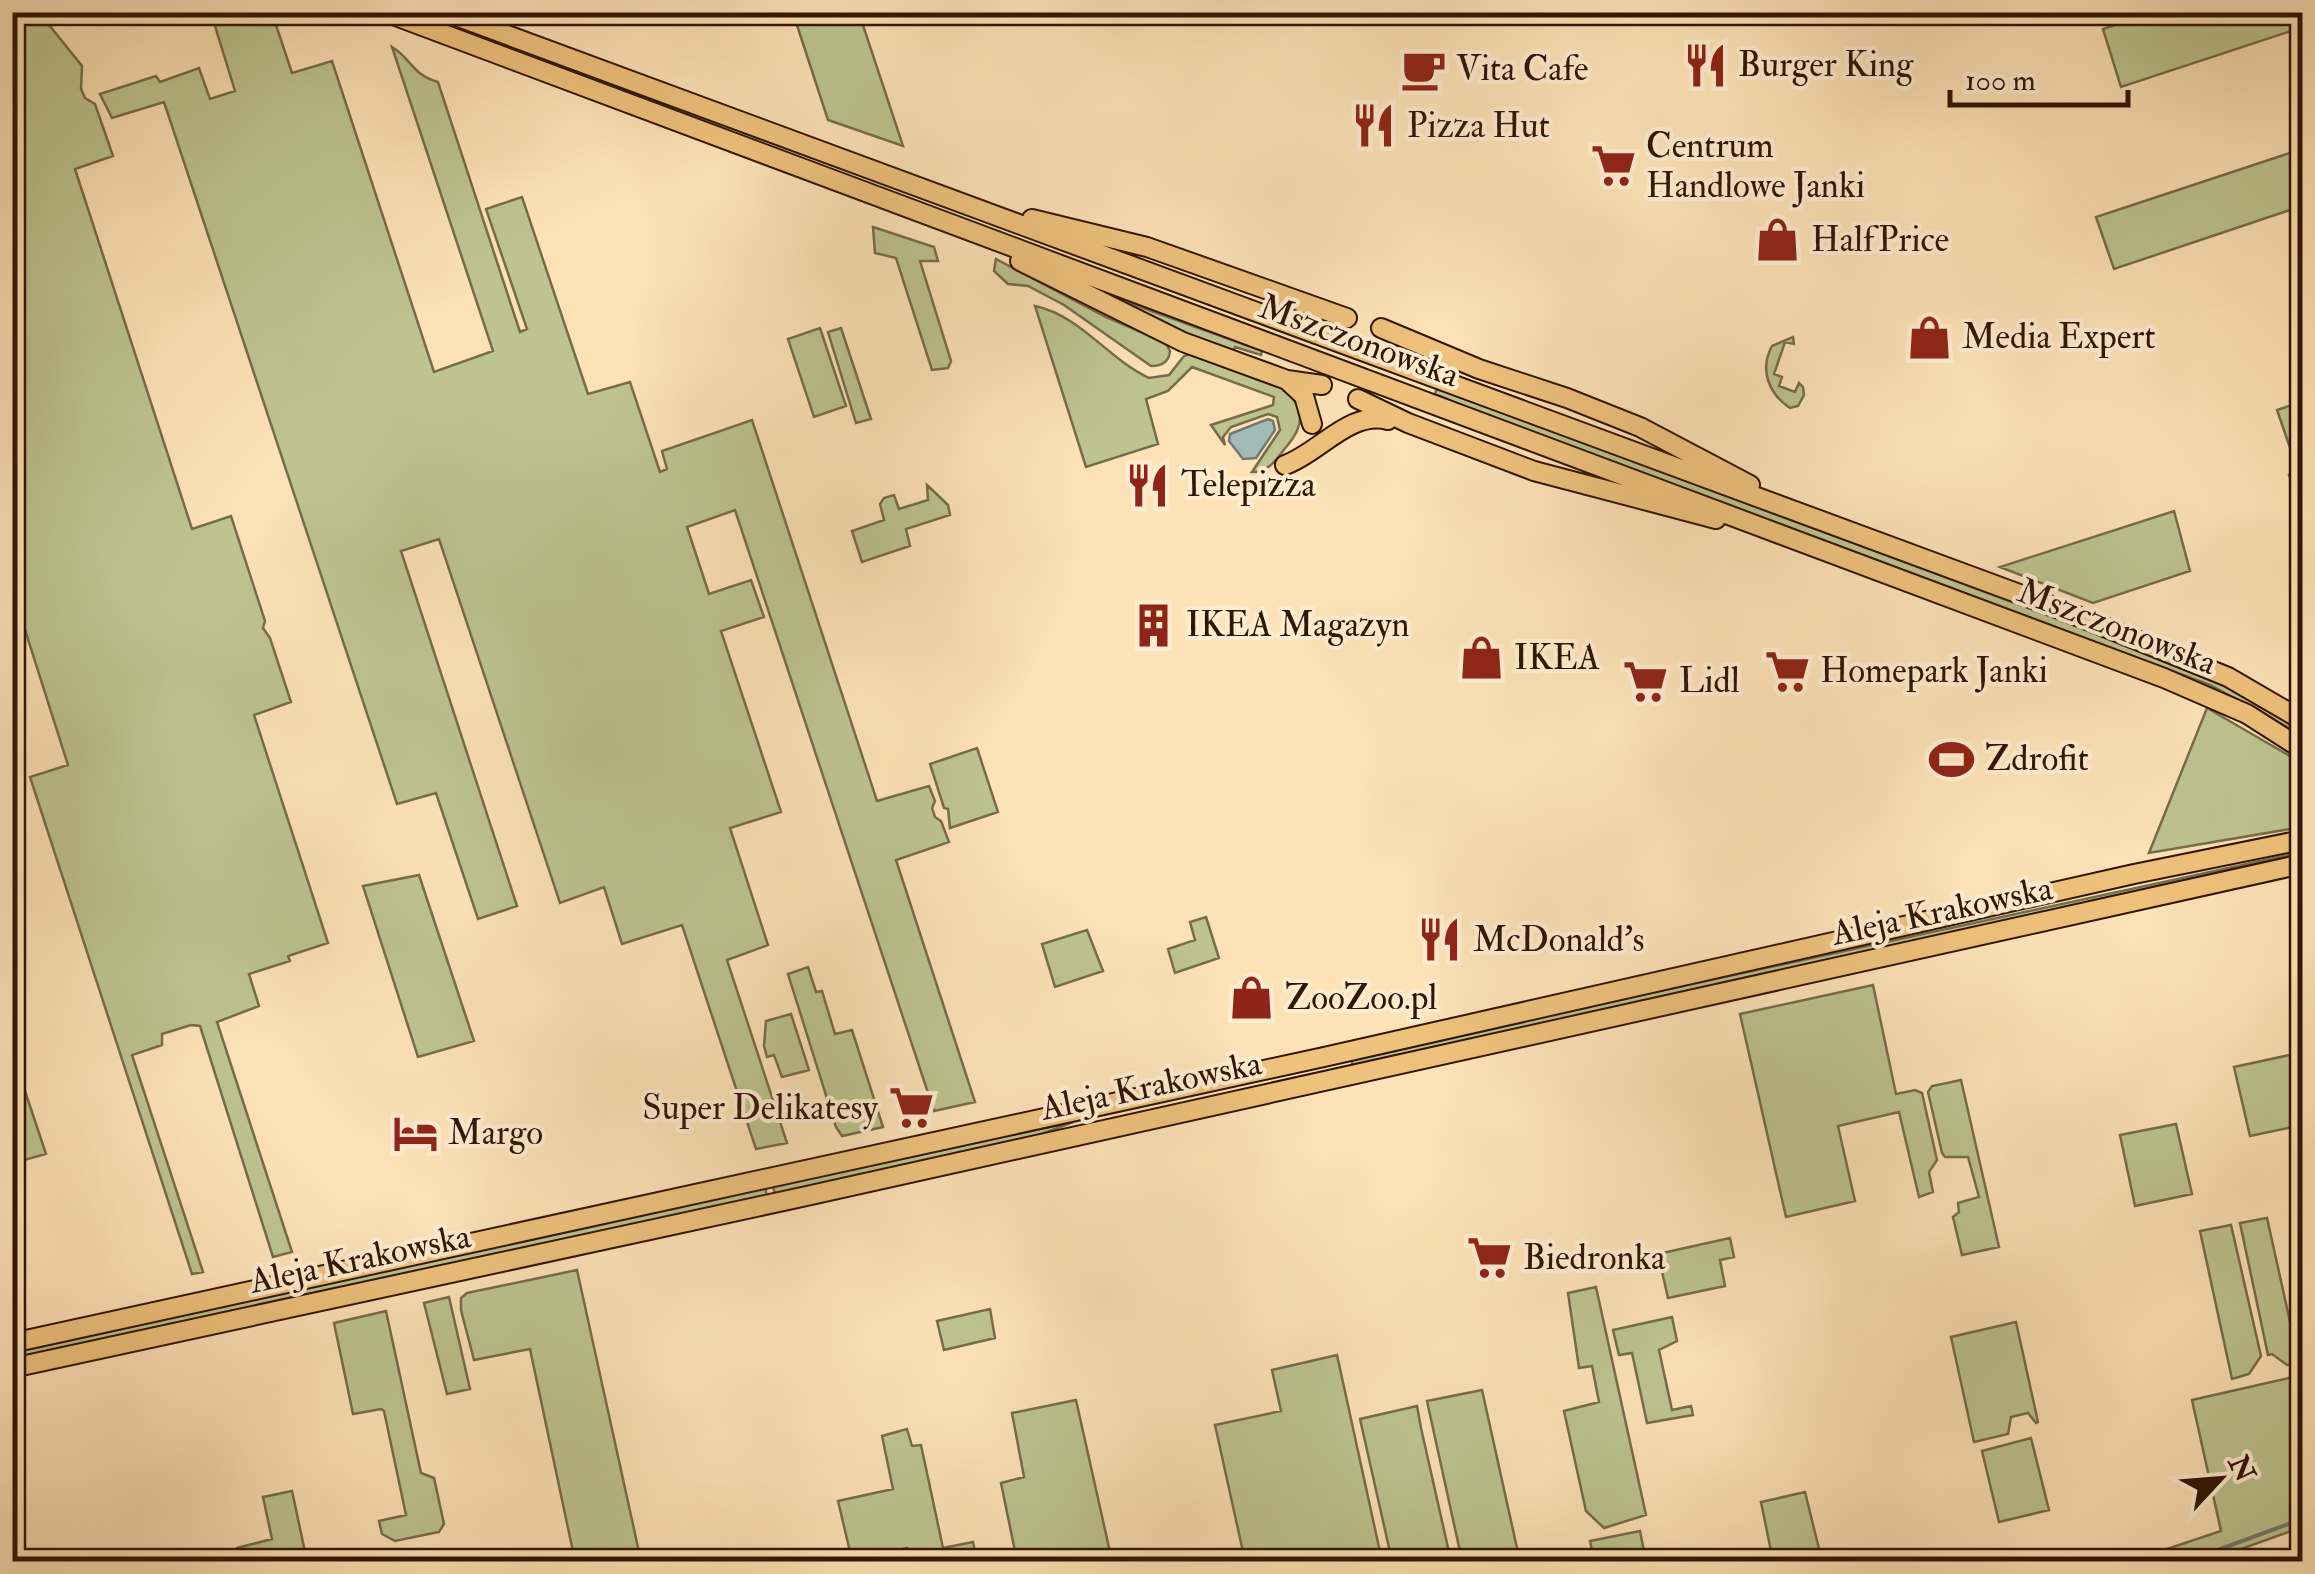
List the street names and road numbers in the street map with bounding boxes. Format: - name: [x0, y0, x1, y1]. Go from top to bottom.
- street label: Mszczonowska: [1253, 284, 1466, 398]
- street label: Mszczonowska: [2011, 569, 2223, 685]
- street label: Aleja Krakowska: [1827, 866, 2057, 956]
- street label: Aleja Krakowska: [1036, 1041, 1266, 1131]
- street label: Aleja Krakowska: [245, 1214, 475, 1304]

